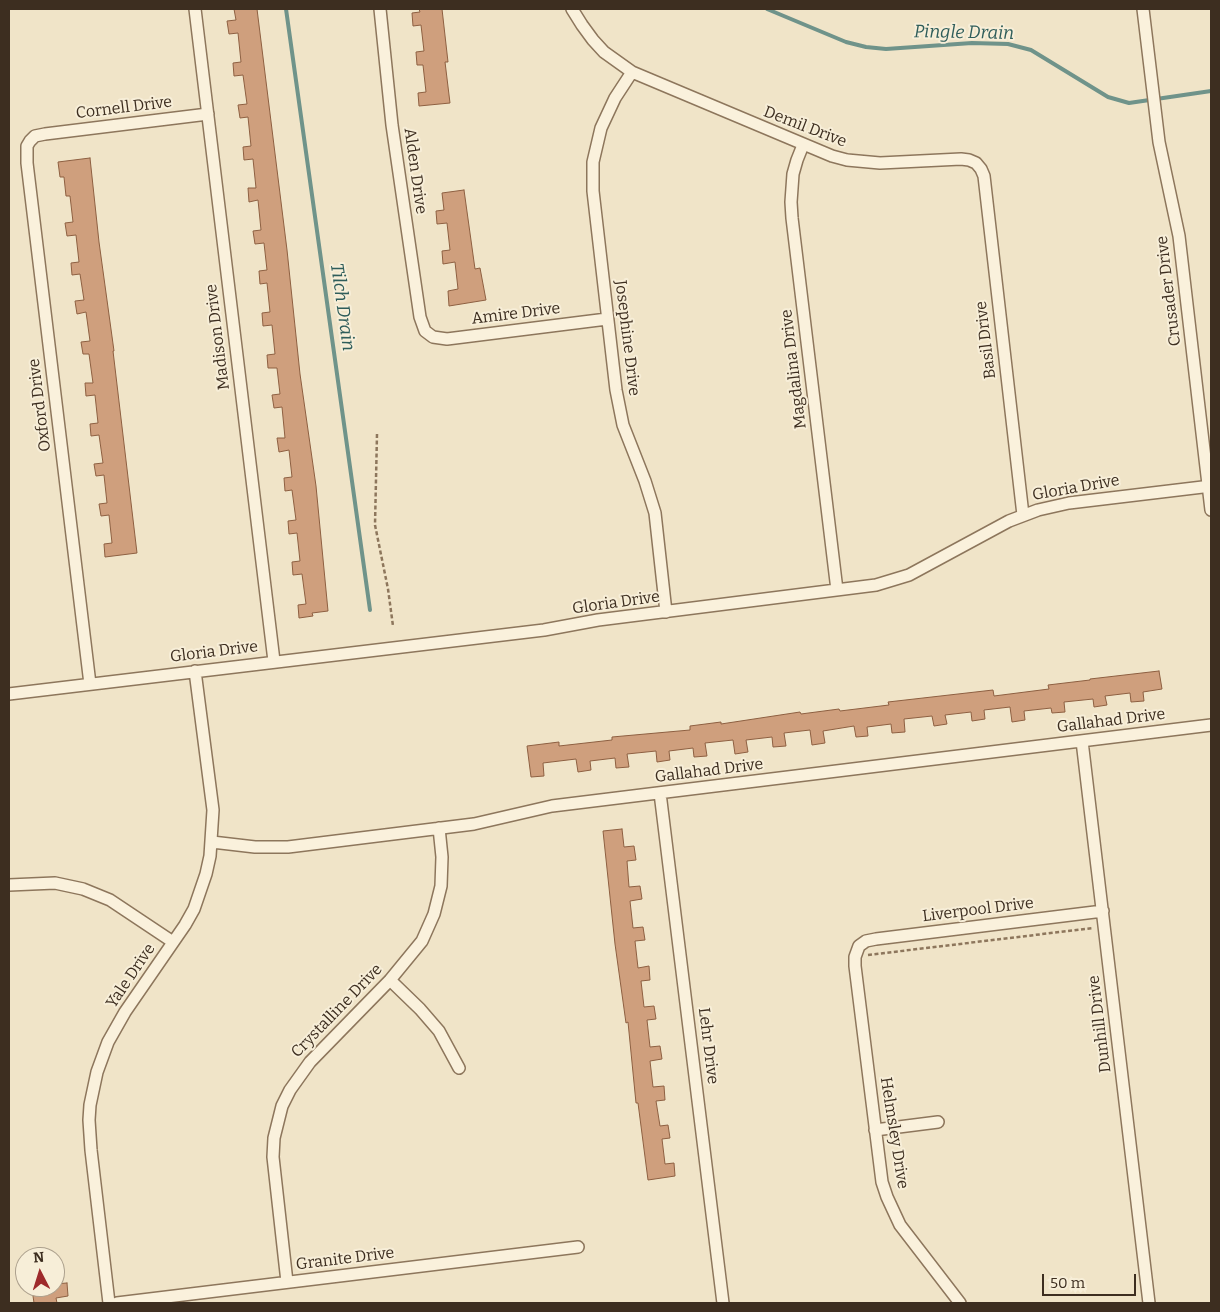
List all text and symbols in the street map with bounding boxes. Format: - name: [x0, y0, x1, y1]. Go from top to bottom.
- water label: Pingle Drain: [914, 21, 1014, 45]
- street label: Cornell Drive: [75, 93, 173, 123]
- street label: Demil Drive: [761, 102, 849, 152]
- street label: Alden Drive: [399, 127, 431, 215]
- street label: Crusader Drive: [1153, 235, 1185, 347]
- water label: Tilch Drain: [325, 262, 359, 352]
- street label: Josephine Drive: [610, 279, 644, 397]
- street label: Madison Drive: [202, 283, 234, 391]
- street label: Amire Drive: [471, 299, 561, 329]
- street label: Basil Drive: [972, 300, 1000, 380]
- street label: Magdalina Drive: [777, 308, 811, 430]
- street label: Oxford Drive: [25, 357, 55, 453]
- street label: Gloria Drive: [1031, 471, 1121, 505]
- street label: Gloria Drive: [571, 587, 661, 619]
- street label: Gloria Drive: [169, 637, 259, 667]
- street label: Gallahad Drive: [1056, 705, 1166, 737]
- street label: Gallahad Drive: [654, 755, 764, 787]
- street label: Liverpool Drive: [921, 894, 1035, 926]
- street label: Yale Drive: [102, 940, 160, 1012]
- street label: Crystalline Drive: [287, 960, 387, 1062]
- street label: Dunhill Drive: [1085, 974, 1115, 1074]
- street label: Lehr Drive: [694, 1007, 722, 1085]
- street label: Helmsley Drive: [876, 1076, 912, 1190]
- street label: Granite Drive: [295, 1243, 395, 1275]
- north arrow: [15, 1247, 65, 1297]
- text: N: [33, 1249, 45, 1266]
- scale bar: [1045, 1264, 1139, 1296]
- text: 50 m: [1050, 1274, 1085, 1292]

